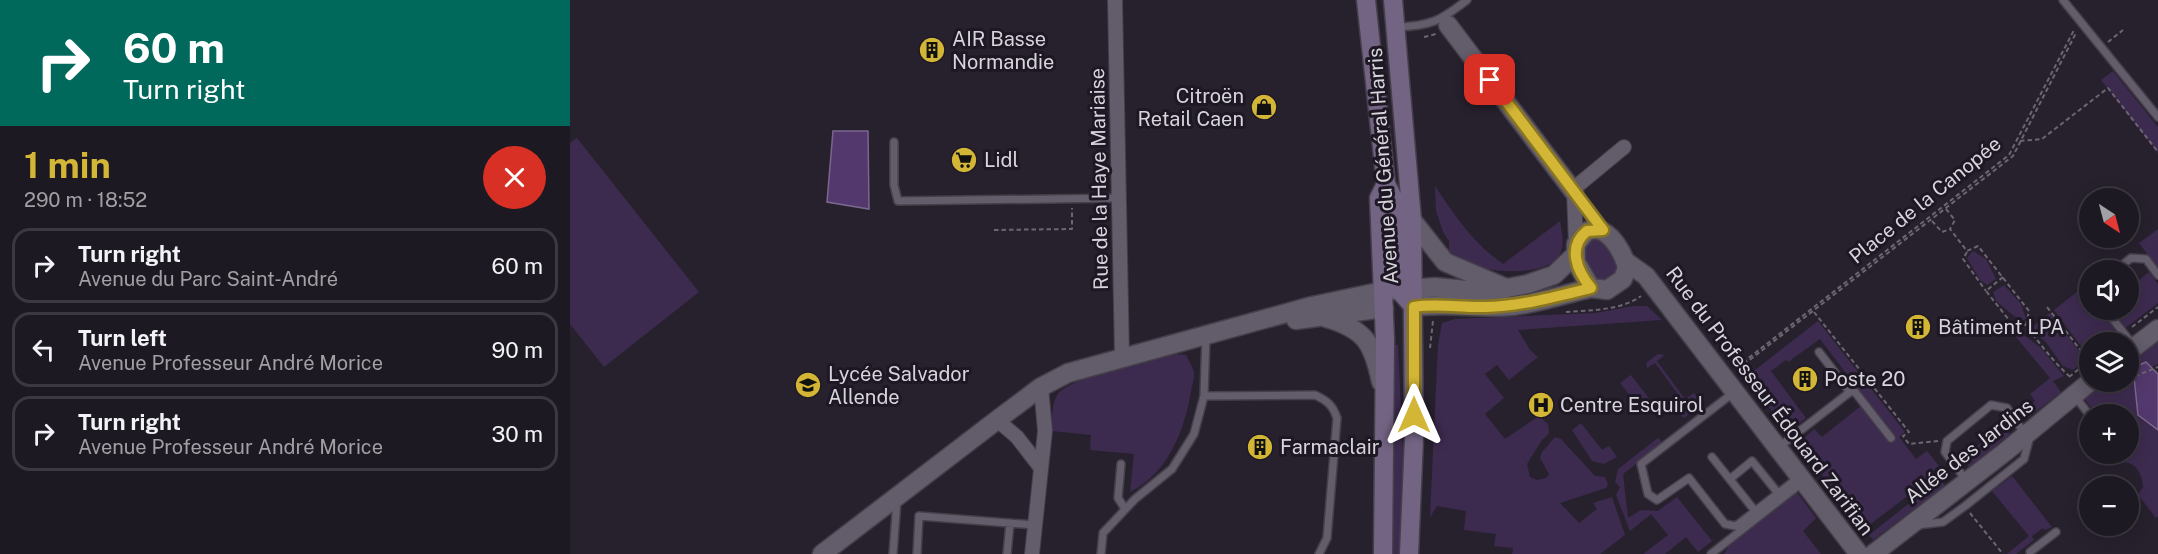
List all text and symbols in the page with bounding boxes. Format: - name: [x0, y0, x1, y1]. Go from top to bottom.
- text: 60 m: [123, 23, 225, 72]
- icon: right: [24, 24, 102, 102]
- place label: AIR Basse Normandie: [952, 27, 1054, 74]
- building icon: AIR Basse Normandie: [917, 35, 947, 65]
- street label: Avenue du Général Harris: [1363, 47, 1403, 285]
- pin: [1464, 54, 1515, 105]
- icon: arrive: [1473, 63, 1506, 96]
- street label: Rue de la Haye Mariaise: [1085, 68, 1113, 290]
- text: Turn right: [123, 73, 246, 105]
- place label: Citroën Retail Caen: [1138, 84, 1244, 131]
- shop icon: Citroën Retail Caen: [1249, 92, 1279, 122]
- street label: Place de la Canopée: [1844, 131, 2006, 269]
- text: 1 min: [24, 144, 111, 186]
- supermarket icon: Lidl: [949, 145, 979, 175]
- button: close: [483, 146, 546, 209]
- place label: Lidl: [984, 148, 1019, 172]
- text: 290 m · 18:52: [24, 188, 147, 212]
- north arrow: [2079, 188, 2139, 248]
- map controls: [2079, 188, 2139, 536]
- text: Turn right: [78, 241, 181, 267]
- icon: right: [27, 249, 60, 282]
- text: 60 m: [492, 253, 543, 279]
- button: sound: [2079, 260, 2139, 320]
- street label: Rue du Professeur Édouard Zarifian: [1661, 261, 1880, 540]
- text: Avenue du Parc Saint-André: [78, 267, 338, 291]
- building icon: Bâtiment LPA: [1903, 312, 1933, 342]
- place label: Bâtiment LPA: [1938, 315, 2065, 339]
- text: Turn left: [78, 325, 167, 351]
- button: layers: [2079, 332, 2139, 392]
- icon: left: [27, 333, 60, 366]
- text: 90 m: [492, 337, 543, 363]
- text: Avenue Professeur André Morice: [78, 351, 383, 375]
- place label: Lycée Salvador Allende: [828, 362, 970, 409]
- building icon: Poste 20: [1790, 364, 1820, 394]
- place label: Poste 20: [1824, 367, 1905, 391]
- school or university icon: Lycée Salvador Allende: [793, 370, 823, 400]
- position arrow: [1382, 383, 1446, 447]
- hospital icon: Centre Esquirol: [1526, 390, 1556, 420]
- place label: Centre Esquirol: [1560, 393, 1704, 417]
- street label: Allée des Jardins: [1900, 394, 2038, 508]
- button: +: [2079, 404, 2139, 464]
- text: Turn right: [78, 409, 181, 435]
- icon: right: [27, 417, 60, 450]
- text: 30 m: [491, 421, 543, 447]
- building icon: Farmaclair: [1245, 432, 1275, 462]
- text: Avenue Professeur André Morice: [78, 435, 383, 459]
- place label: Farmaclair: [1280, 435, 1380, 459]
- button: −: [2079, 476, 2139, 536]

